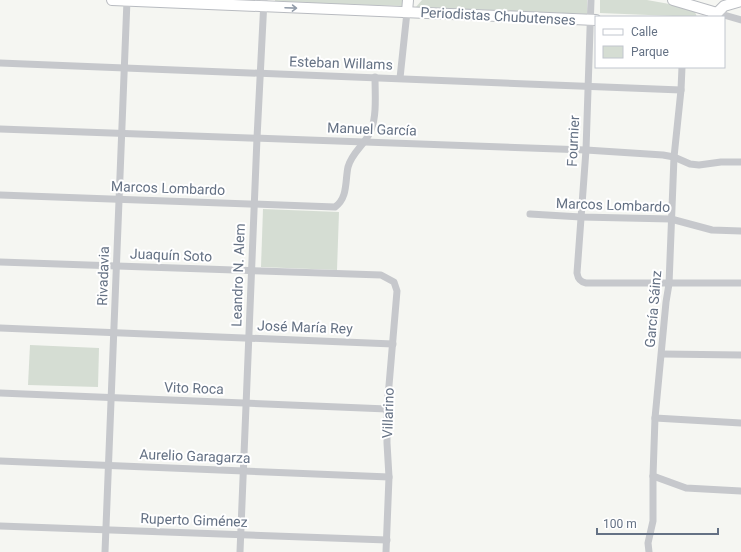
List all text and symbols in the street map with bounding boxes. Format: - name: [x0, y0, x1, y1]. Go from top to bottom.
- one-way arrow: [284, 4, 297, 11]
- street label: Periodistas Chubutenses: [420, 4, 576, 28]
- legend: [595, 16, 725, 68]
- text: Calle: [631, 25, 658, 39]
- text: Parque: [631, 45, 669, 59]
- street label: Esteban Willams: [289, 53, 393, 73]
- street label: Fournier: [564, 115, 582, 167]
- street label: Manuel García: [327, 119, 417, 139]
- street label: Marcos Lombardo: [111, 178, 225, 198]
- street label: Marcos Lombardo: [556, 195, 670, 215]
- street label: Leandro N. Alem: [228, 223, 248, 327]
- street label: Rivadavia: [94, 246, 112, 306]
- street label: Juaquín Soto: [130, 246, 212, 264]
- street label: García Sáinz: [642, 270, 664, 348]
- street label: José María Rey: [257, 317, 353, 337]
- street label: Vito Roca: [164, 379, 224, 397]
- street label: Villarino: [379, 387, 397, 439]
- street label: Aurelio Garagarza: [139, 446, 251, 466]
- street label: Ruperto Giménez: [140, 510, 248, 530]
- scale bar: [597, 510, 718, 536]
- text: 100 m: [603, 517, 637, 531]

